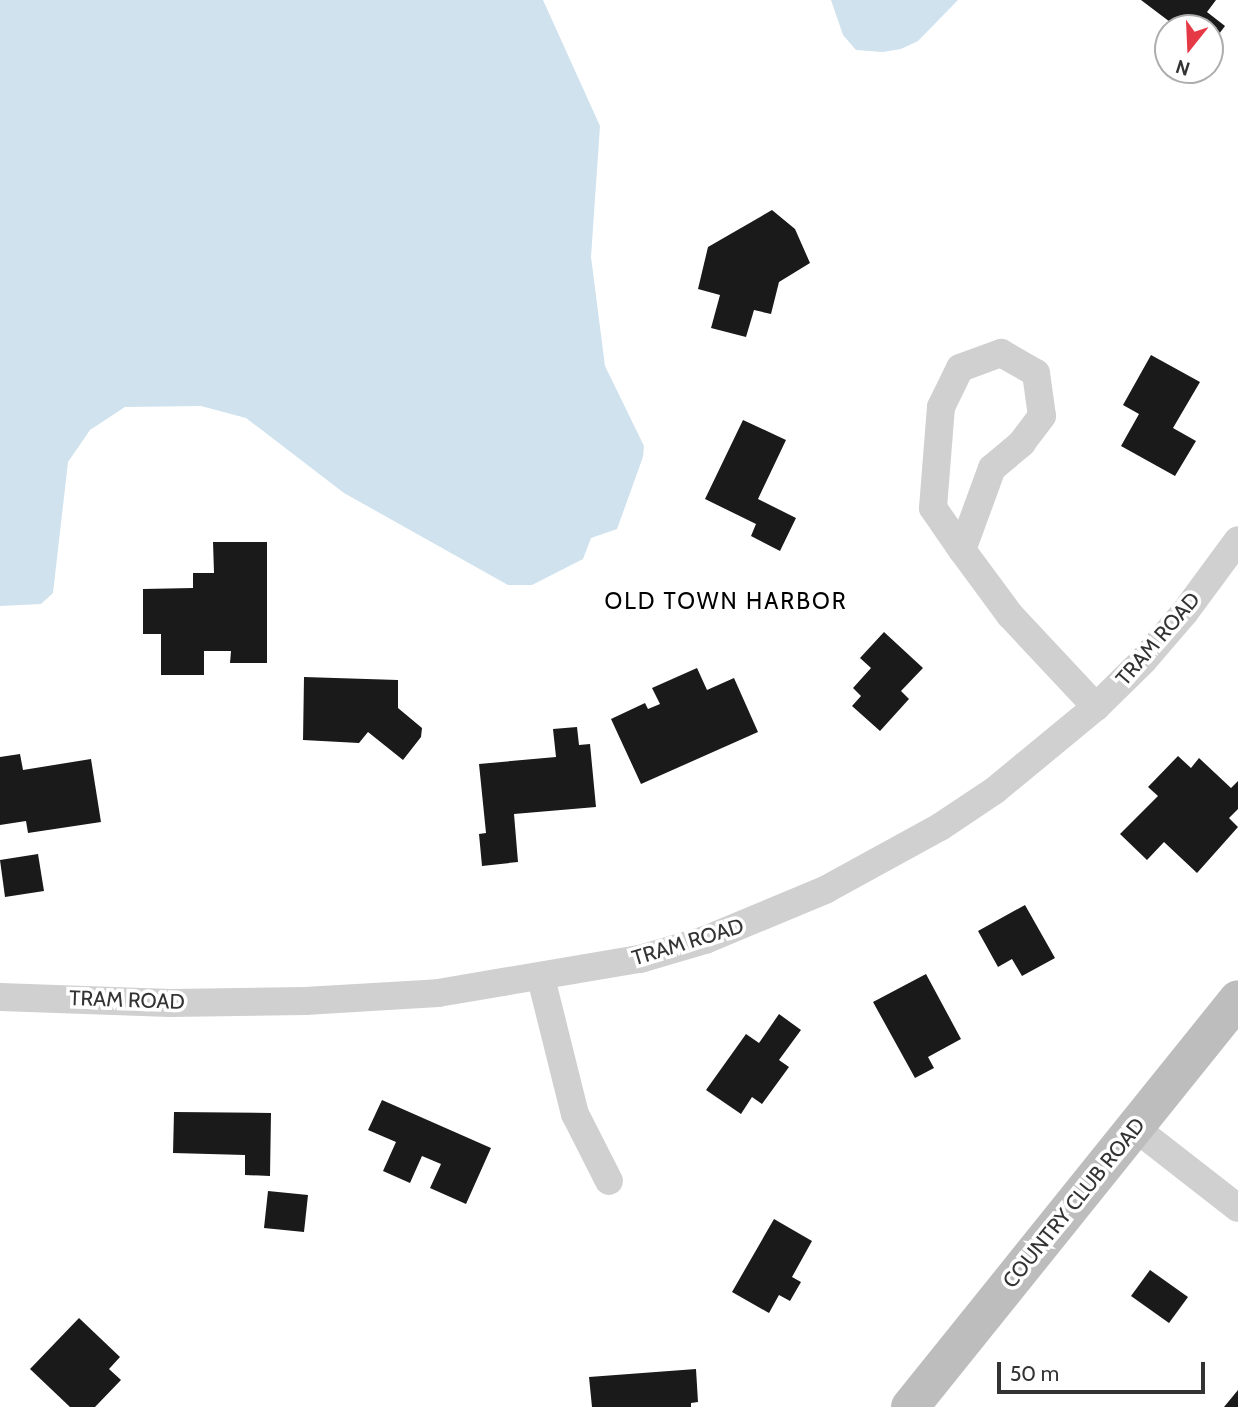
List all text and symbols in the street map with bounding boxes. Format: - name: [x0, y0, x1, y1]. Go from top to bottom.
- north arrow: [1154, 14, 1224, 84]
- text: N: [1173, 55, 1193, 81]
- district label: OLD TOWN HARBOR: [606, 587, 846, 615]
- street label: TRAM ROAD: [1111, 587, 1205, 691]
- street label: TRAM ROAD: [629, 913, 747, 971]
- street label: TRAM ROAD: [69, 985, 185, 1015]
- street label: COUNTRY CLUB ROAD: [998, 1113, 1150, 1293]
- scale bar: [1000, 1348, 1208, 1392]
- text: 50 m: [1010, 1361, 1059, 1386]

